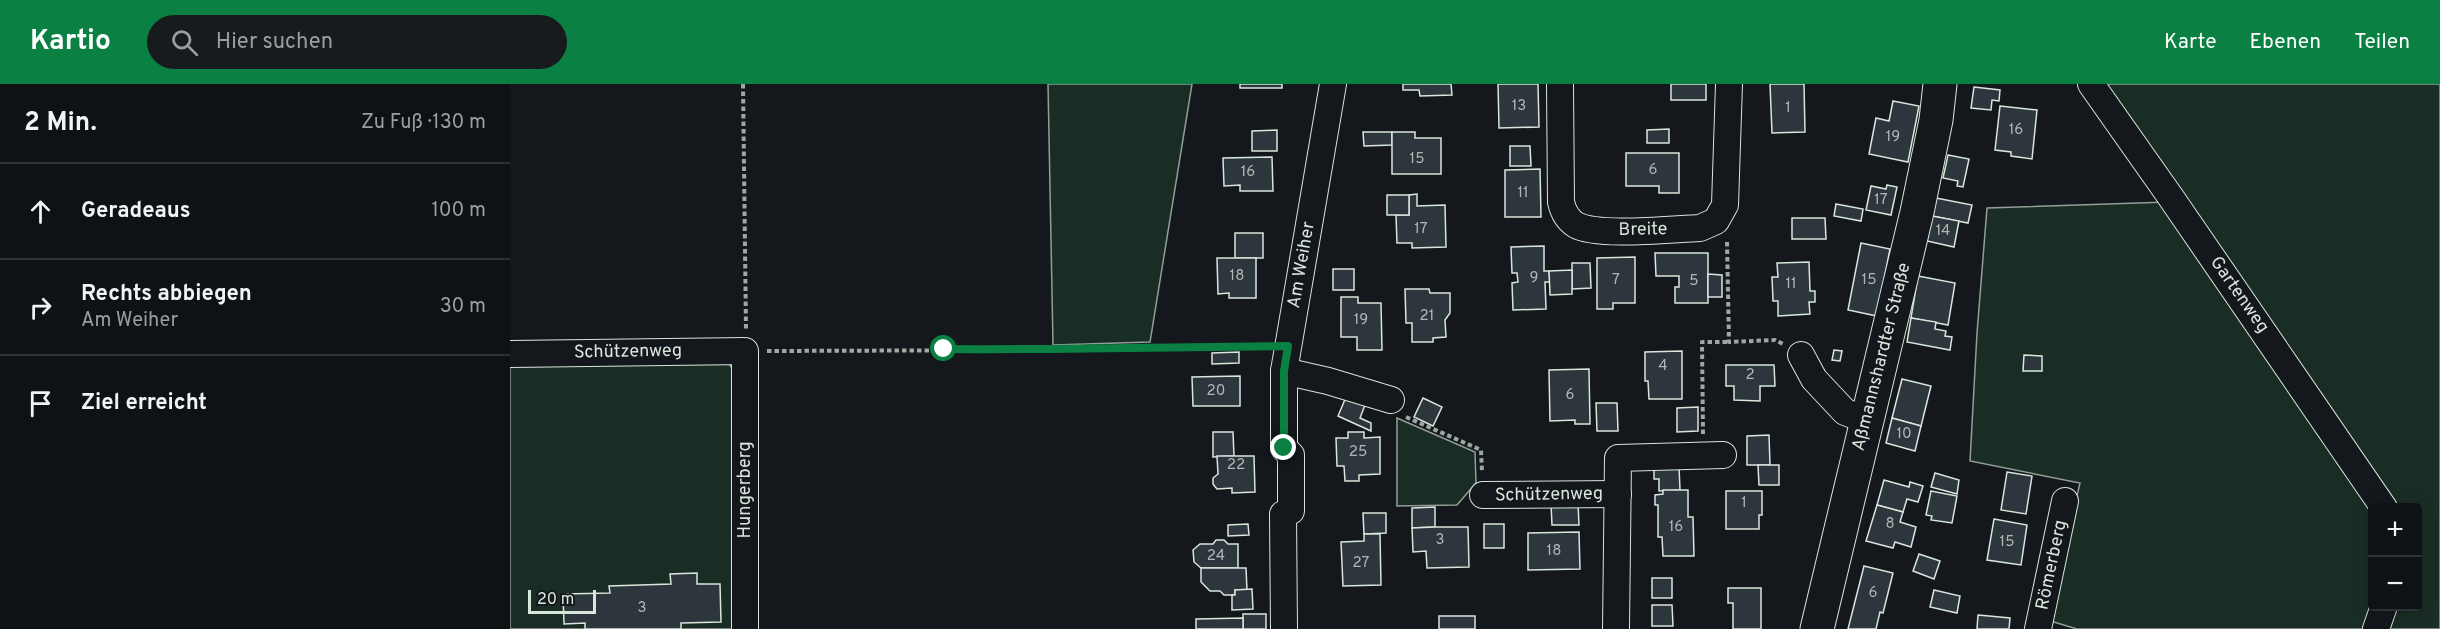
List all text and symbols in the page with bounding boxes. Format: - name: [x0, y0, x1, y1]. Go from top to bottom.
- search box: [147, 15, 567, 69]
- text: Kartio: [30, 24, 111, 60]
- icon: search: [168, 26, 201, 59]
- text: Hier suchen: [216, 29, 333, 56]
- text: Karte: [2164, 29, 2216, 56]
- text: Ebenen: [2249, 29, 2321, 56]
- text: Teilen: [2354, 29, 2410, 56]
- house number: 13: [1512, 97, 1526, 116]
- house number: 1: [1785, 99, 1791, 118]
- text: 2 Min.: [24, 107, 97, 140]
- text: Zu Fuß · 130 m: [361, 110, 486, 136]
- house number: 16: [2009, 121, 2023, 140]
- house number: 19: [1886, 128, 1900, 147]
- house number: 15: [1410, 150, 1424, 169]
- house number: 6: [1649, 161, 1658, 180]
- house number: 16: [1241, 163, 1255, 182]
- house number: 11: [1517, 184, 1529, 203]
- house number: 17: [1874, 191, 1888, 210]
- icon: ahead: [24, 195, 57, 228]
- text: Geradeaus: [81, 198, 191, 225]
- text: 100 m: [431, 198, 486, 224]
- street label: Breite: [1618, 218, 1668, 242]
- street label: Am Weiher: [1283, 220, 1321, 310]
- house number: 17: [1414, 220, 1428, 239]
- house number: 14: [1936, 222, 1950, 241]
- street label: Gartenweg: [2204, 252, 2274, 338]
- street label: Aßmannshardter Straße: [1847, 261, 1917, 453]
- house number: 18: [1230, 267, 1244, 286]
- house number: 9: [1530, 269, 1538, 288]
- house number: 7: [1612, 271, 1620, 290]
- house number: 15: [1862, 271, 1876, 290]
- house number: 5: [1689, 272, 1699, 291]
- house number: 11: [1785, 275, 1797, 294]
- text: Rechts abbiegen: [81, 281, 252, 308]
- icon: right: [24, 291, 57, 324]
- text: 30 m: [440, 294, 486, 320]
- house number: 21: [1420, 307, 1434, 326]
- text: Am Weiher: [81, 308, 178, 334]
- house number: 19: [1354, 311, 1368, 330]
- route start: [930, 335, 956, 361]
- street label: Schützenweg: [574, 340, 682, 364]
- house number: 4: [1658, 357, 1668, 376]
- house number: 2: [1745, 366, 1755, 385]
- house number: 20: [1207, 382, 1225, 401]
- house number: 6: [1566, 386, 1575, 405]
- icon: arrive: [24, 387, 57, 420]
- text: Ziel erreicht: [81, 390, 207, 417]
- house number: 10: [1896, 425, 1912, 444]
- route end: [1270, 434, 1296, 460]
- street label: Hungerberg: [734, 441, 757, 539]
- house number: 25: [1349, 443, 1367, 462]
- house number: 22: [1227, 456, 1245, 475]
- street label: Schützenweg: [1495, 483, 1603, 507]
- house number: 1: [1741, 494, 1747, 513]
- map controls: [2368, 503, 2422, 611]
- button: +: [2368, 503, 2422, 557]
- house number: 8: [1885, 515, 1895, 534]
- house number: 16: [1669, 518, 1683, 537]
- street label: Römerberg: [2031, 518, 2073, 612]
- house number: 3: [1435, 531, 1445, 550]
- house number: 15: [2000, 533, 2014, 552]
- house number: 18: [1547, 542, 1561, 561]
- house number: 24: [1207, 547, 1225, 566]
- house number: 27: [1353, 554, 1370, 573]
- button: −: [2368, 557, 2422, 611]
- house number: 6: [1869, 584, 1878, 603]
- scale bar: [528, 587, 596, 614]
- text: 20 m: [537, 590, 574, 610]
- house number: 3: [637, 599, 647, 618]

